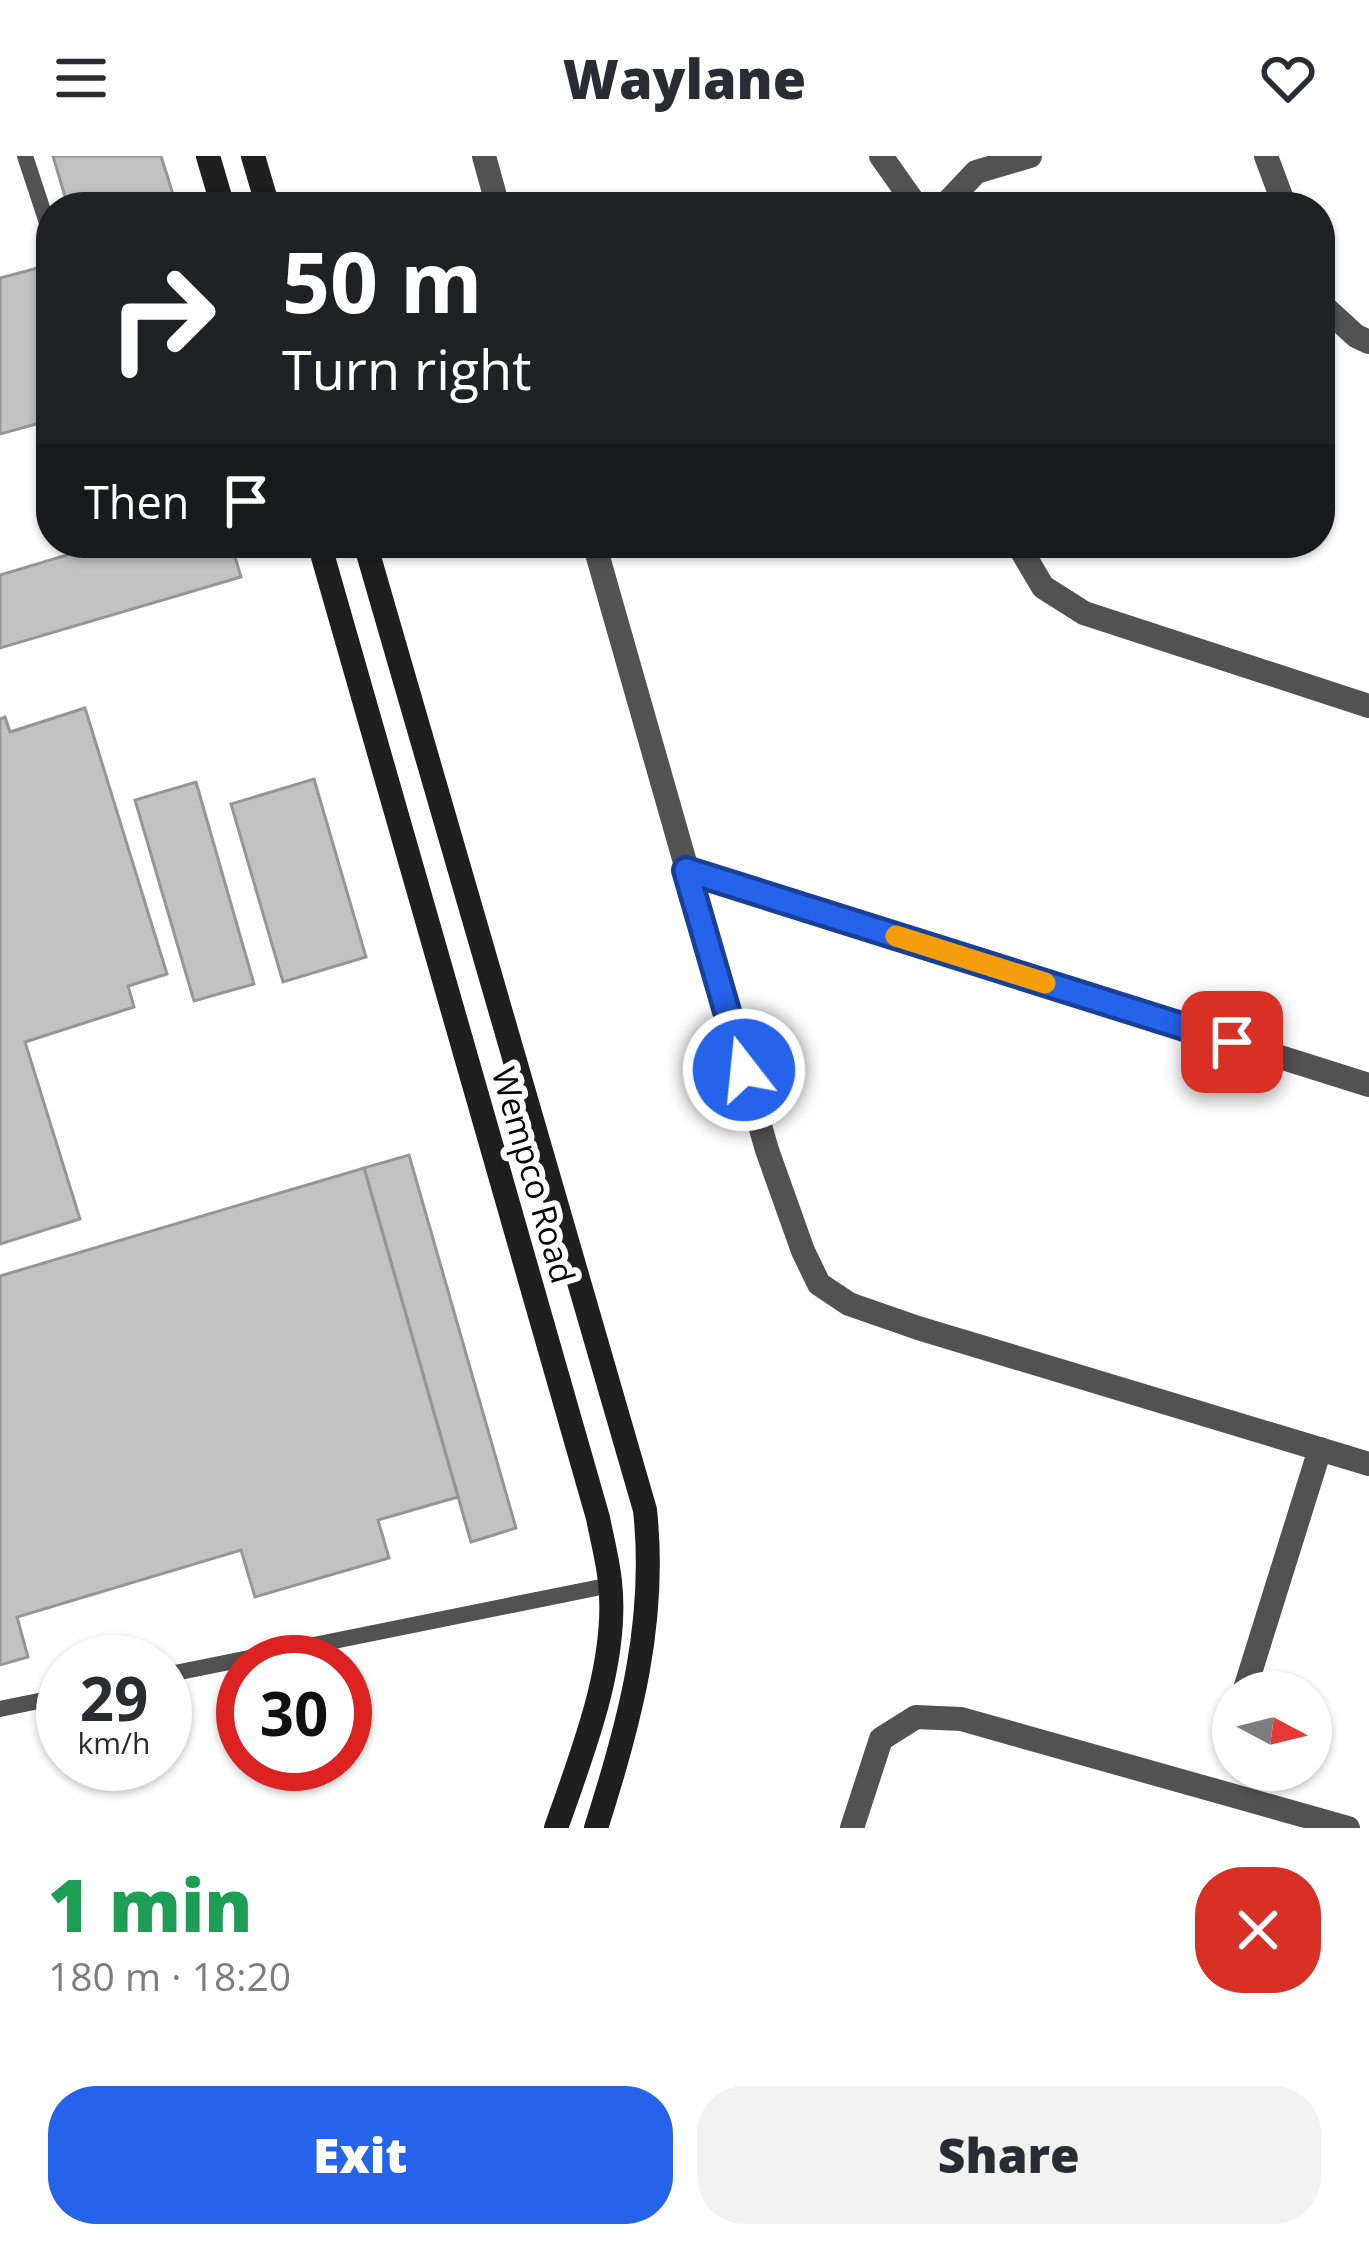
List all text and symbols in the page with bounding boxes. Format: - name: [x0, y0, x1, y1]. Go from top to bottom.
- text: Waylane: [563, 41, 806, 115]
- icon: menu: [48, 45, 114, 111]
- icon: heart: [1255, 45, 1321, 111]
- text: 50 m: [282, 223, 482, 338]
- icon: right: [84, 240, 240, 396]
- text: Turn right: [282, 332, 531, 406]
- icon: arrive: [213, 468, 279, 534]
- text: Then: [84, 471, 189, 532]
- pin: [1181, 991, 1283, 1093]
- position arrow: [681, 1007, 807, 1133]
- icon: arrive: [1199, 1009, 1265, 1075]
- street label: Wempco Road: [482, 1062, 586, 1288]
- speed limit sign: 30: [216, 1635, 372, 1791]
- text: 29: [80, 1657, 148, 1739]
- north arrow: [1212, 1671, 1332, 1791]
- map controls: [1212, 1671, 1332, 1791]
- text: km/h: [78, 1722, 150, 1763]
- text: 1 min: [48, 1855, 253, 1953]
- button: close: [1195, 1867, 1321, 1993]
- text: 180 m · 18:20: [48, 1949, 291, 2002]
- button: Exit: [48, 2086, 673, 2224]
- button: Share: [697, 2086, 1321, 2224]

